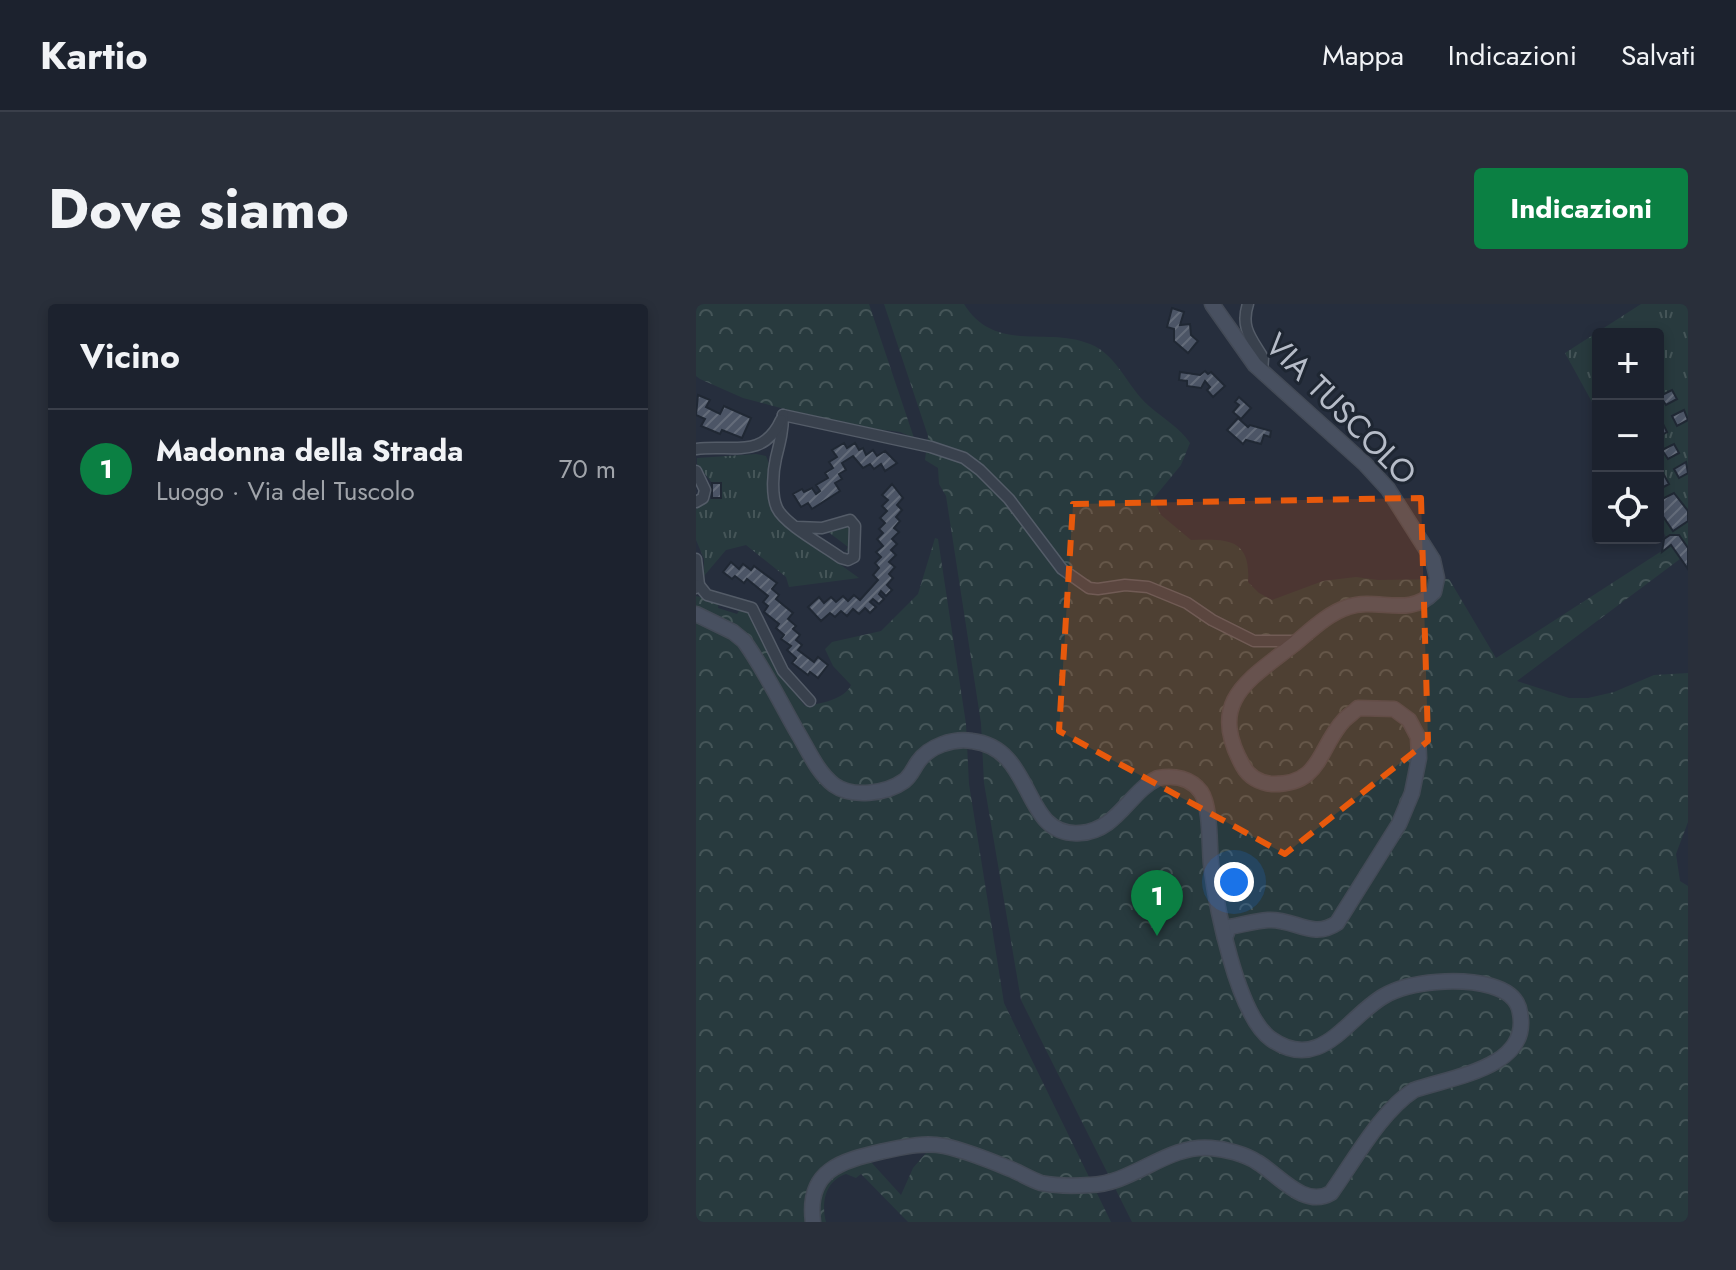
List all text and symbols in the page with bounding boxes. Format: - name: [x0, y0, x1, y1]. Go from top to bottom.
- text: Kartio: [40, 28, 148, 83]
- text: Mappa: [1322, 35, 1404, 76]
- text: Indicazioni: [1448, 35, 1577, 76]
- text: Salvati: [1621, 35, 1696, 76]
- text: Dove siamo: [48, 168, 349, 249]
- button: Indicazioni: [1474, 168, 1688, 249]
- street label: VIA TUSCOLO: [1255, 323, 1427, 495]
- map controls: [1592, 328, 1664, 544]
- button: +: [1592, 328, 1664, 400]
- text: Vicino: [80, 332, 180, 381]
- button: −: [1592, 400, 1664, 472]
- text: Madonna della Strada: [156, 429, 463, 472]
- text: 1: [99, 450, 113, 488]
- text: 70 m: [559, 450, 616, 488]
- text: Luogo · Via del Tuscolo: [156, 472, 415, 510]
- button: locate: [1592, 472, 1664, 544]
- your location: [1214, 862, 1254, 902]
- pin: 1: [1131, 870, 1183, 936]

